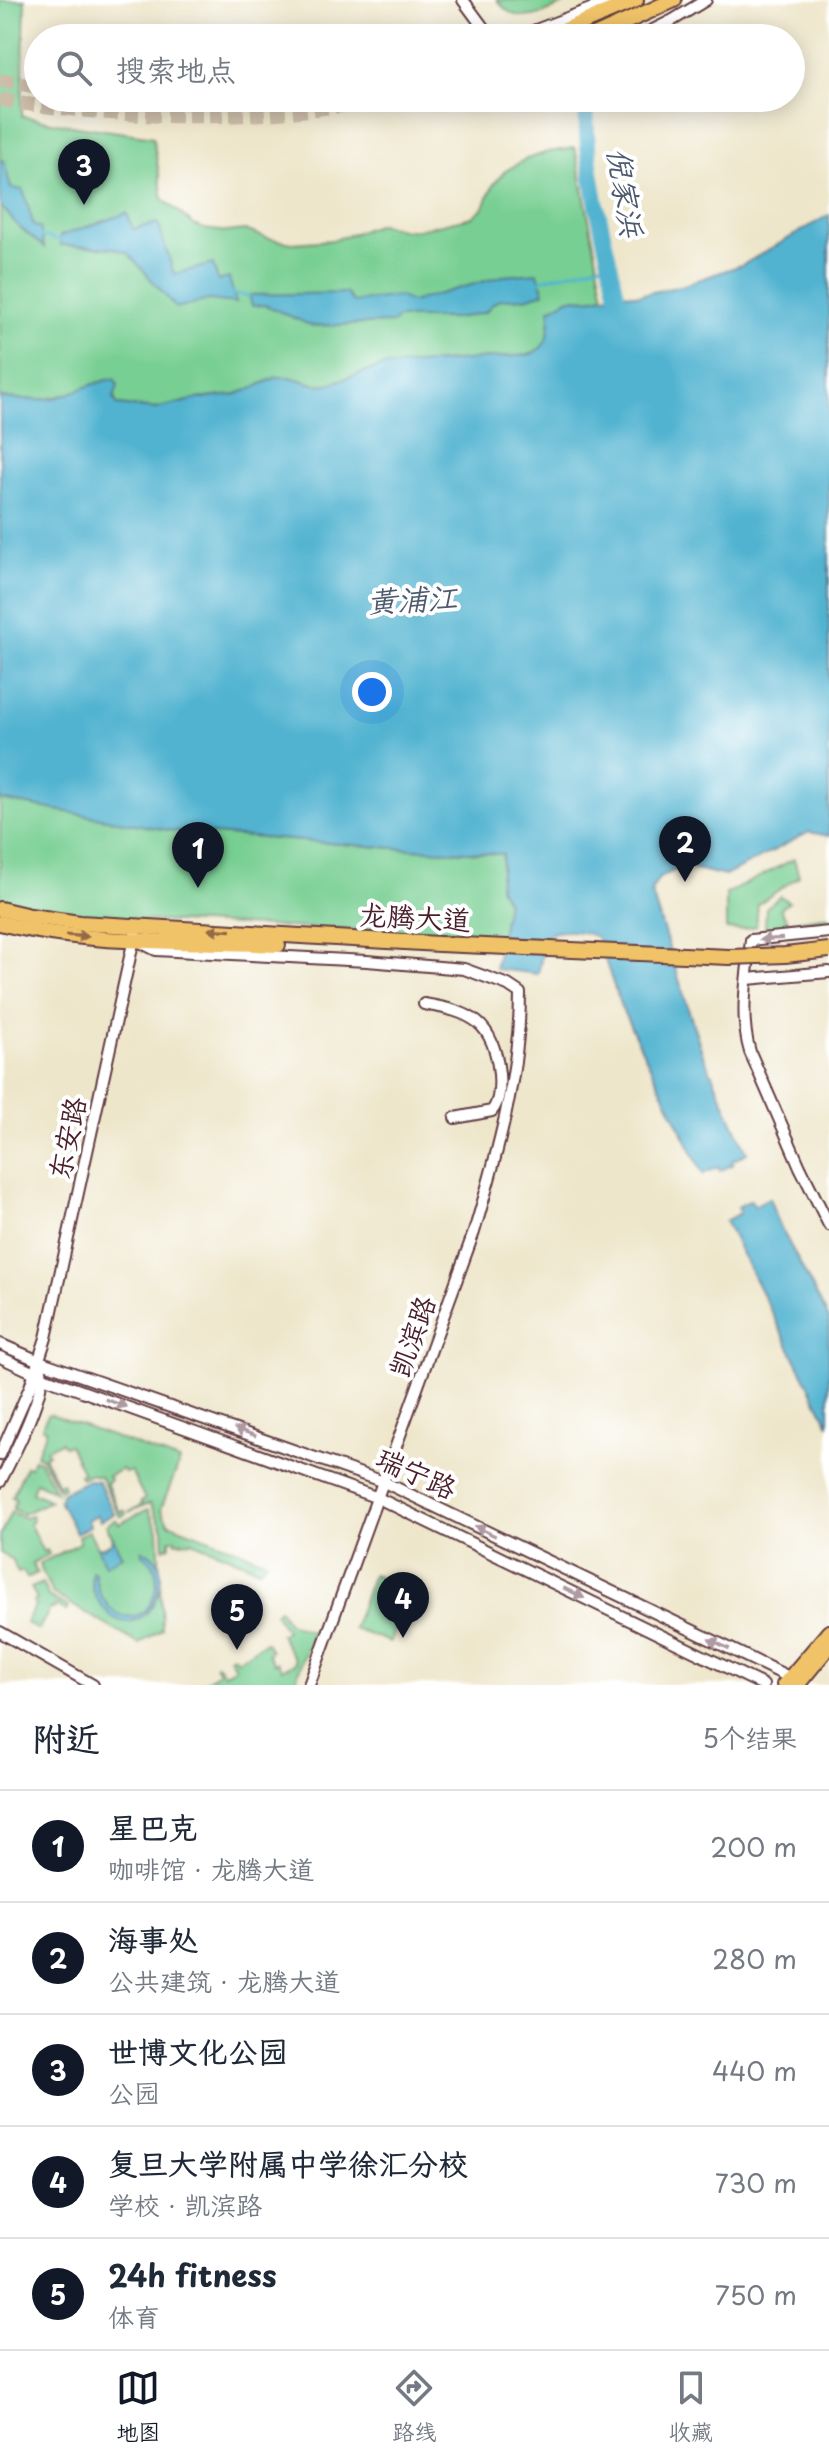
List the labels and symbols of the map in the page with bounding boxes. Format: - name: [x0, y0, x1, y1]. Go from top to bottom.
- pin: 3: [58, 139, 110, 205]
- water label: 倪家浜: [598, 144, 656, 241]
- water label: 黄浦江: [366, 573, 460, 623]
- your location: [352, 672, 392, 712]
- pin: 2: [659, 816, 711, 882]
- pin: 1: [172, 822, 224, 888]
- street label: 龙腾大道: [358, 892, 472, 940]
- one-way arrow: [207, 923, 232, 936]
- one-way arrow: [65, 930, 90, 943]
- one-way arrow: [758, 933, 783, 946]
- street label: 东安路: [36, 1092, 96, 1184]
- street label: 凯滨路: [376, 1289, 446, 1383]
- one-way arrow: [104, 1397, 128, 1410]
- one-way arrow: [233, 1426, 257, 1438]
- street label: 瑞宁路: [370, 1435, 464, 1509]
- one-way arrow: [474, 1524, 497, 1537]
- pin: 4: [377, 1572, 429, 1638]
- pin: 5: [211, 1584, 263, 1650]
- one-way arrow: [563, 1586, 586, 1600]
- one-way arrow: [708, 1637, 731, 1651]

